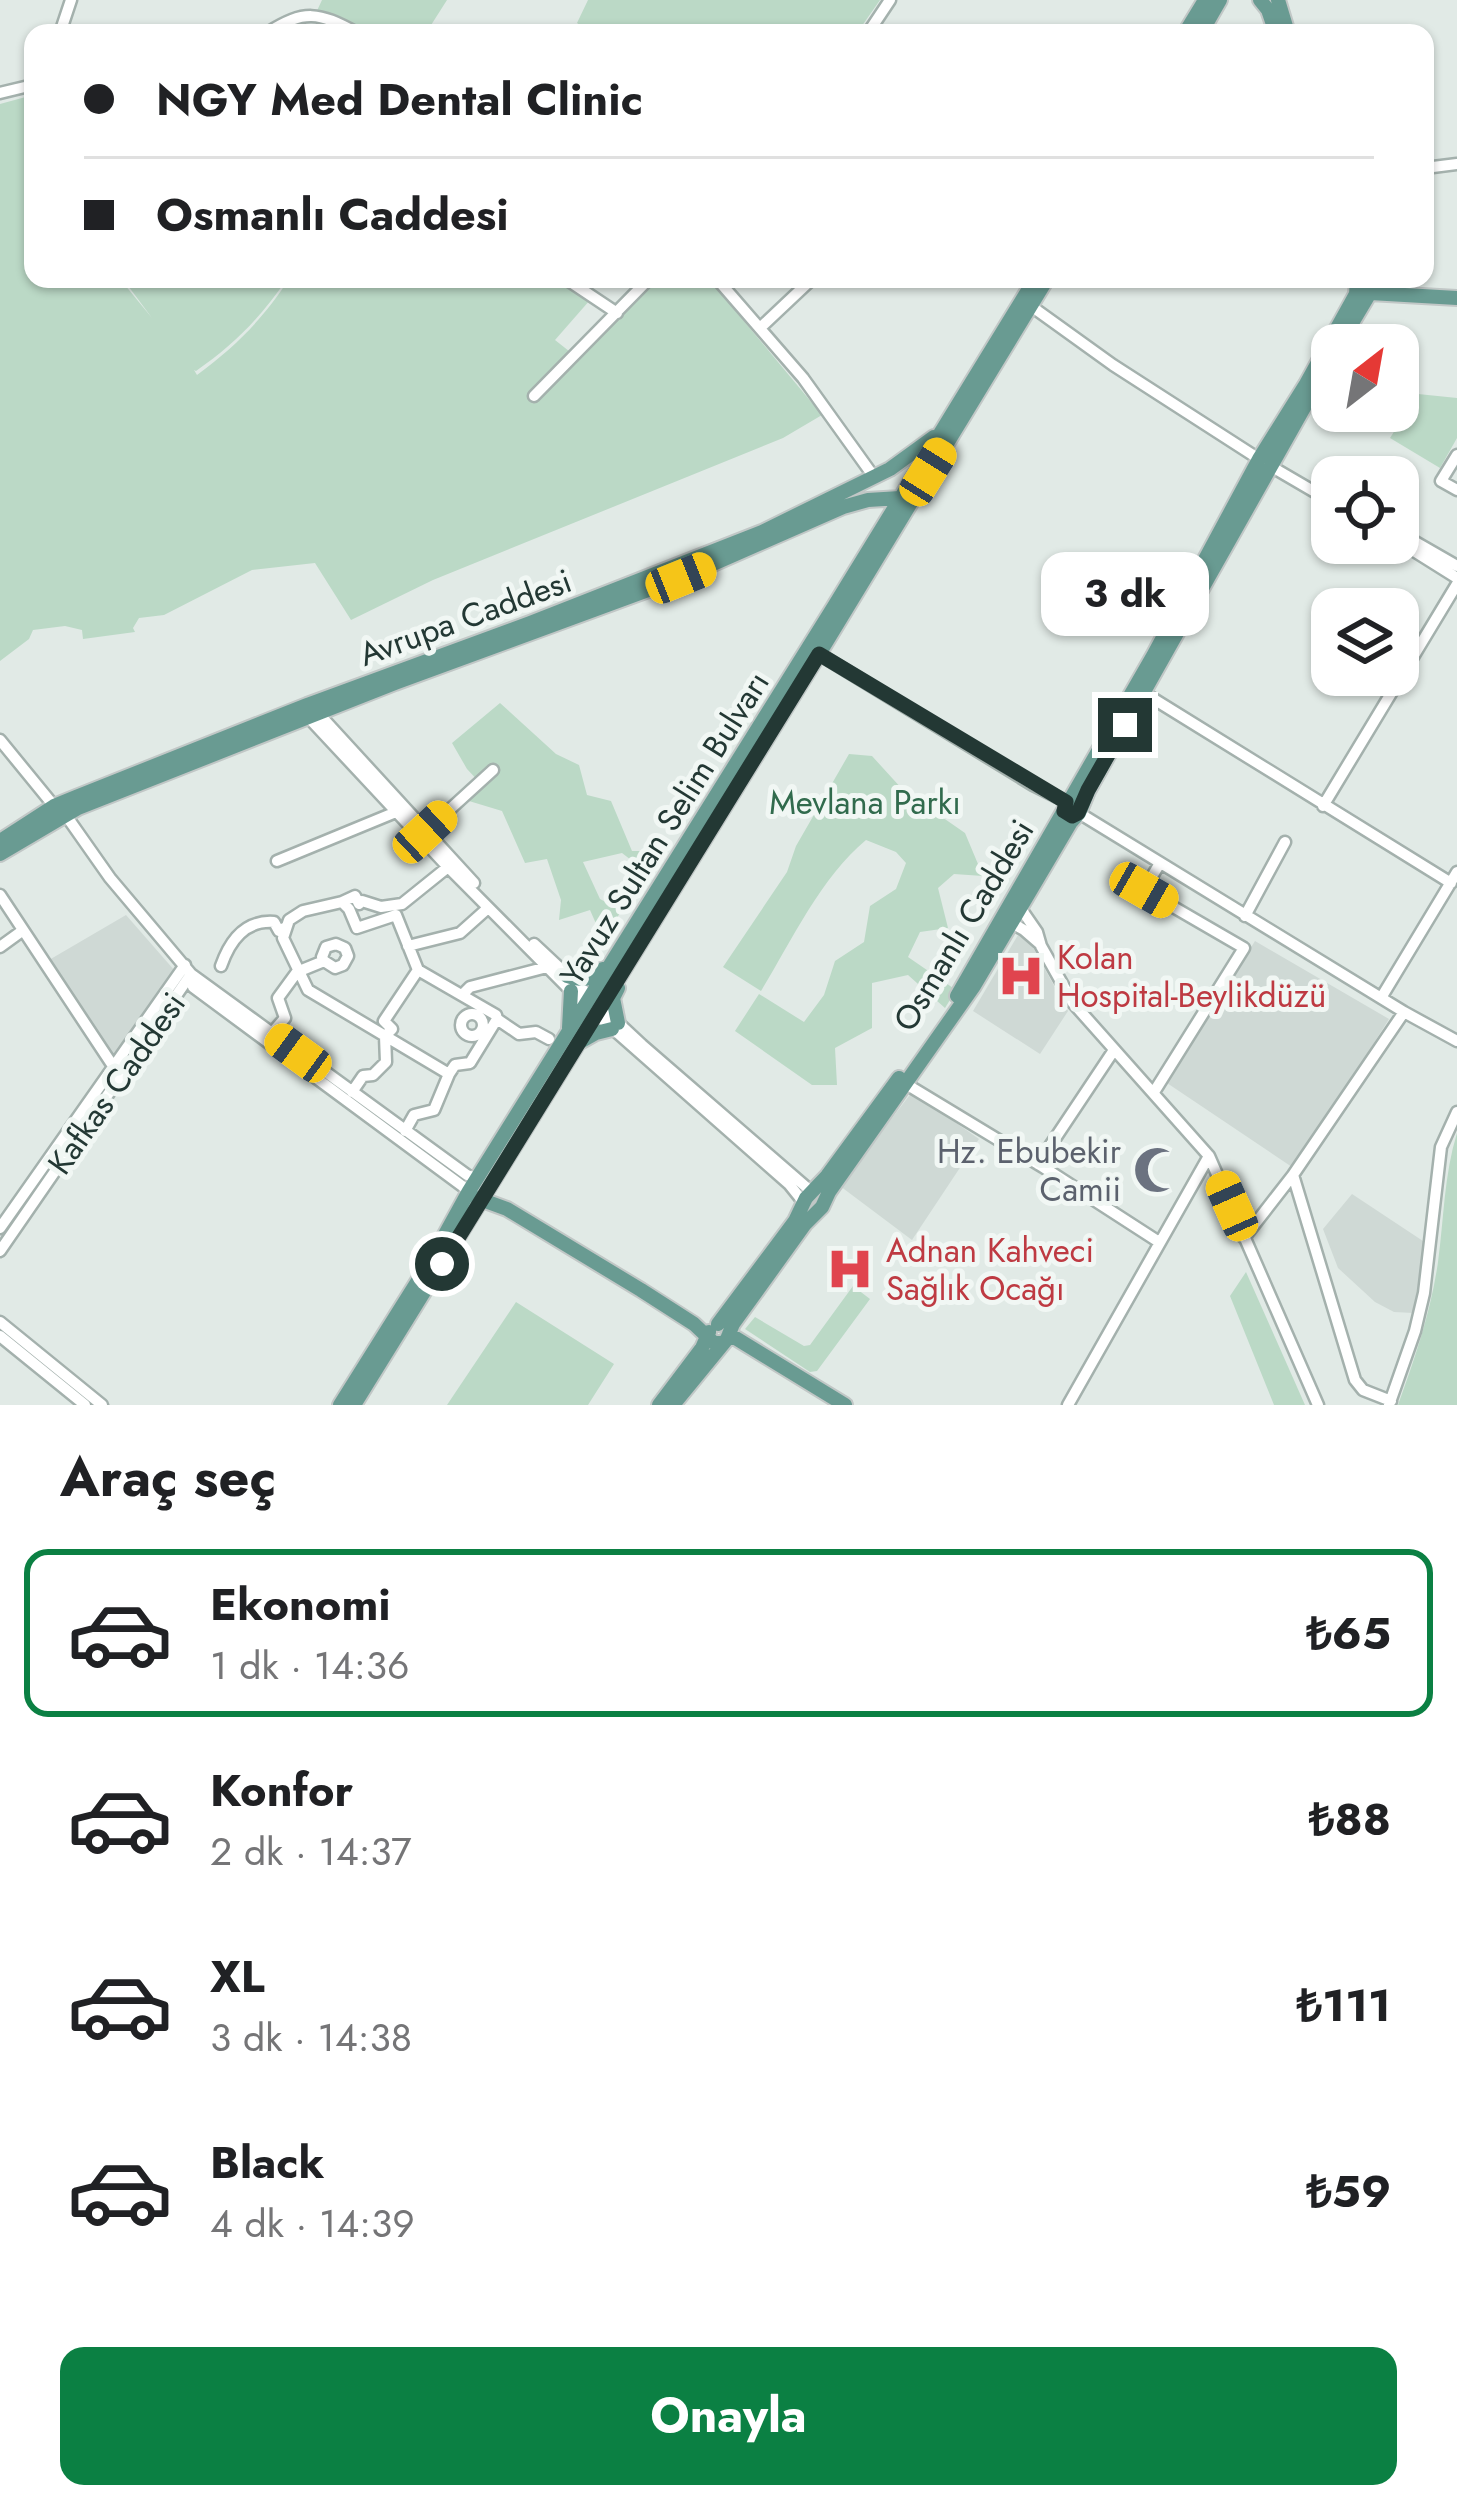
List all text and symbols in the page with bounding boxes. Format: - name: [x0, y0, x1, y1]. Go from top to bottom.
- text: NGY Med Dental Clinic: [156, 67, 643, 132]
- text: Osmanlı Caddesi: [156, 182, 509, 247]
- north arrow: [1311, 324, 1419, 432]
- map controls: [1311, 324, 1419, 696]
- car: [894, 432, 962, 512]
- button: locate: [1311, 456, 1419, 564]
- car: [641, 548, 721, 608]
- callout: 3 dk: [1041, 551, 1209, 635]
- street label: Avrupa Caddesi: [352, 557, 578, 678]
- text: 3 dk: [1084, 565, 1166, 622]
- button: layers: [1311, 588, 1419, 696]
- street label: Yavuz Sultan Selim Bulvarı: [548, 662, 780, 994]
- route end: [1098, 698, 1152, 752]
- park label: Mevlana Parkı: [769, 779, 961, 826]
- car: [386, 794, 464, 870]
- street label: Osmanlı Caddesi: [882, 811, 1045, 1040]
- car: [1104, 856, 1184, 924]
- place label: Kolan Hospital-Beylikdüzü: [1057, 934, 1326, 1019]
- hospital icon: Kolan Hospital-Beylikdüzü: [996, 951, 1046, 1001]
- street label: Kafkas Caddesi: [36, 983, 197, 1184]
- car: [258, 1017, 338, 1089]
- place label: Hz. Ebubekir Camii: [937, 1128, 1122, 1213]
- mosque icon: Hz. Ebubekir Camii: [1132, 1145, 1182, 1195]
- car: [1201, 1166, 1263, 1246]
- place label: Adnan Kahveci Sağlık Ocağı: [886, 1227, 1094, 1312]
- route start: [415, 1237, 469, 1291]
- hospital icon: Adnan Kahveci Sağlık Ocağı: [825, 1244, 875, 1294]
- text: Araç seç: [60, 1438, 276, 1516]
- text: Ekonomi: [210, 1572, 391, 1637]
- icon: car: [66, 1579, 174, 1687]
- text: ₺65: [1306, 1601, 1391, 1666]
- text: 1 dk · 14:36: [210, 1637, 410, 1694]
- text: Konfor: [210, 1758, 353, 1823]
- icon: car: [66, 1765, 174, 1873]
- text: ₺88: [1309, 1787, 1391, 1852]
- text: 2 dk · 14:37: [210, 1823, 412, 1880]
- text: XL: [210, 1944, 265, 2009]
- icon: car: [66, 1951, 174, 2059]
- text: ₺111: [1297, 1973, 1391, 2038]
- text: 3 dk · 14:38: [210, 2009, 412, 2066]
- text: Black: [210, 2130, 324, 2195]
- icon: car: [66, 2137, 174, 2245]
- text: ₺59: [1306, 2159, 1391, 2224]
- text: 4 dk · 14:39: [210, 2195, 415, 2252]
- button: Onayla: [60, 2347, 1397, 2485]

